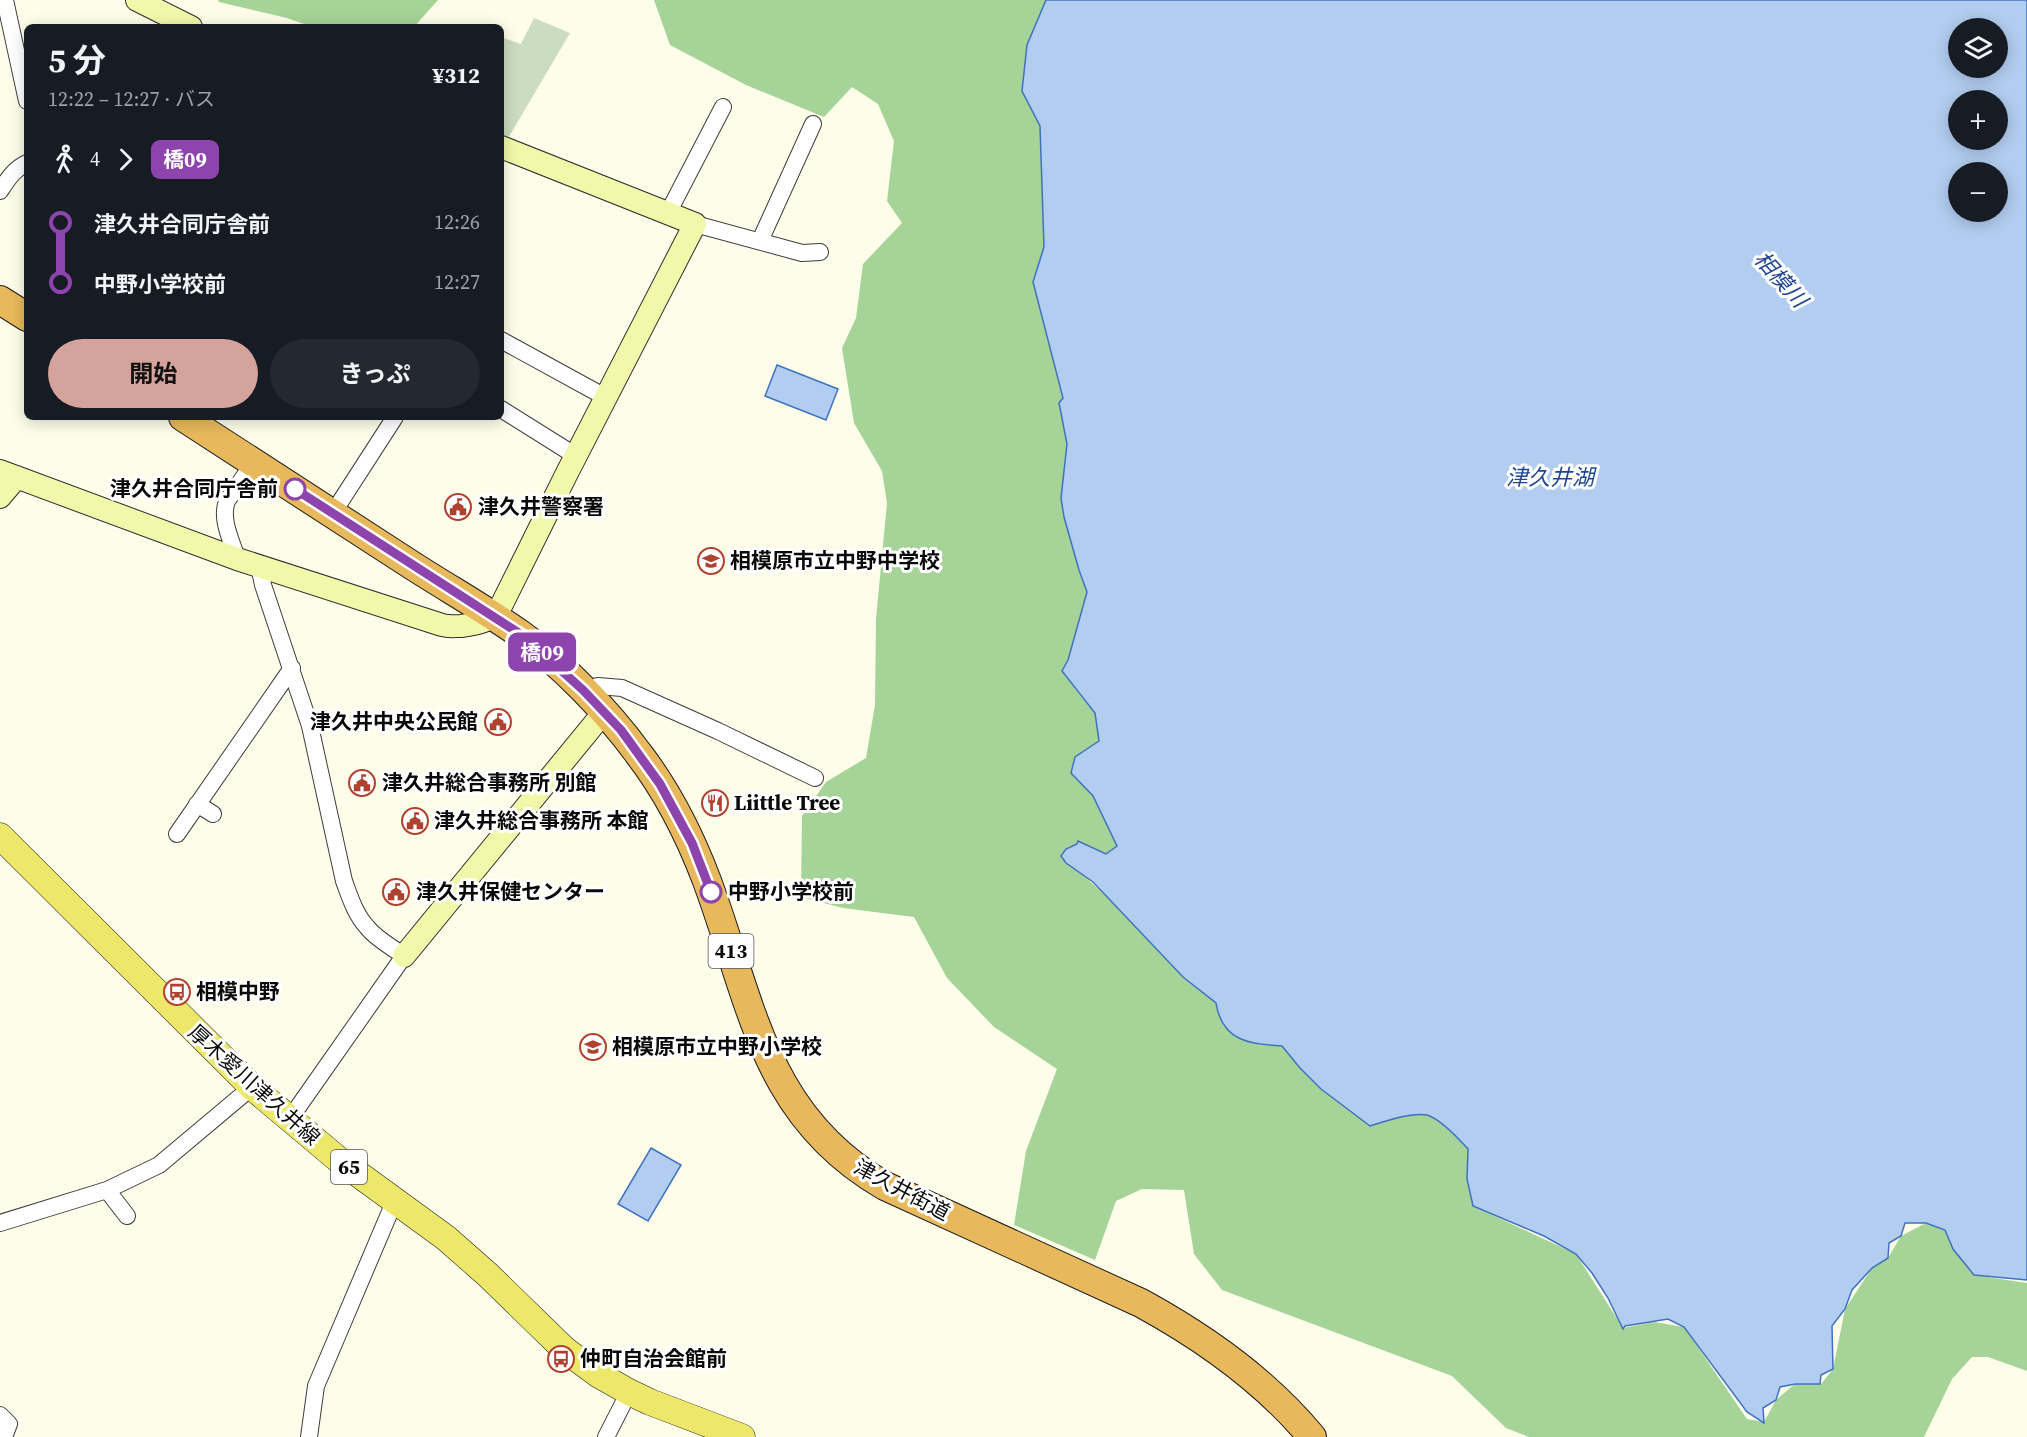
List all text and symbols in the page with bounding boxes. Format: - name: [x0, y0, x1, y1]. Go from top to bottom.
- map controls: [1948, 18, 2008, 222]
- button: layers: [1948, 18, 2008, 78]
- text: 5 分: [48, 38, 106, 83]
- text: ¥312: [432, 60, 480, 90]
- text: 12:22 – 12:27 · バス: [48, 85, 215, 113]
- button: +: [1948, 90, 2008, 150]
- icon: walk: [48, 143, 81, 176]
- icon: forward: [109, 143, 142, 176]
- text: 4: [90, 145, 100, 173]
- text: 橋09: [163, 145, 207, 174]
- button: −: [1948, 162, 2008, 222]
- text: 12:26: [434, 208, 480, 236]
- text: 津久井合同庁舎前: [94, 209, 270, 239]
- water label: 相模川: [1748, 244, 1816, 315]
- text: 12:27: [434, 268, 480, 296]
- text: 中野小学校前: [94, 269, 226, 299]
- button: 開始: [48, 339, 258, 408]
- button: きっぷ: [270, 339, 480, 408]
- water label: 津久井湖: [1506, 462, 1597, 492]
- place label: 津久井合同庁舎前: [110, 474, 278, 503]
- marker: 津久井合同庁舎前: [284, 478, 306, 500]
- public building icon: 津久井警察署: [443, 492, 473, 522]
- place label: 津久井警察署: [478, 492, 604, 521]
- school or university icon: 相模原市立中野中学校: [696, 546, 726, 576]
- place label: 相模原市立中野中学校: [730, 546, 940, 575]
- line badge: 橋09: [508, 632, 576, 672]
- text: 橋09: [520, 638, 564, 667]
- place label: 津久井中央公民館: [310, 707, 478, 736]
- public building icon: 津久井中央公民館: [483, 707, 513, 737]
- public building icon: 津久井総合事務所 別館: [347, 768, 377, 798]
- place label: 津久井総合事務所 別館: [382, 768, 597, 797]
- restaurant icon: Liittle Tree: [700, 788, 730, 818]
- place label: Liittle Tree: [734, 788, 840, 817]
- public building icon: 津久井総合事務所 本館: [400, 806, 430, 836]
- place label: 津久井総合事務所 本館: [434, 806, 649, 835]
- public building icon: 津久井保健センター: [381, 877, 411, 907]
- place label: 津久井保健センター: [416, 877, 605, 906]
- place label: 中野小学校前: [728, 877, 854, 906]
- marker: 中野小学校前: [700, 881, 722, 903]
- road number: 413: [708, 934, 754, 968]
- bus stop icon: 相模中野: [162, 977, 192, 1007]
- place label: 相模中野: [196, 977, 280, 1006]
- street label: 厚木愛川津久井線: [182, 1018, 326, 1152]
- school or university icon: 相模原市立中野小学校: [578, 1032, 608, 1062]
- place label: 相模原市立中野小学校: [612, 1032, 822, 1061]
- road number: 65: [331, 1150, 367, 1184]
- street label: 津久井街道: [849, 1152, 955, 1227]
- bus stop icon: 仲町自治会館前: [546, 1344, 576, 1374]
- place label: 仲町自治会館前: [580, 1344, 727, 1373]

